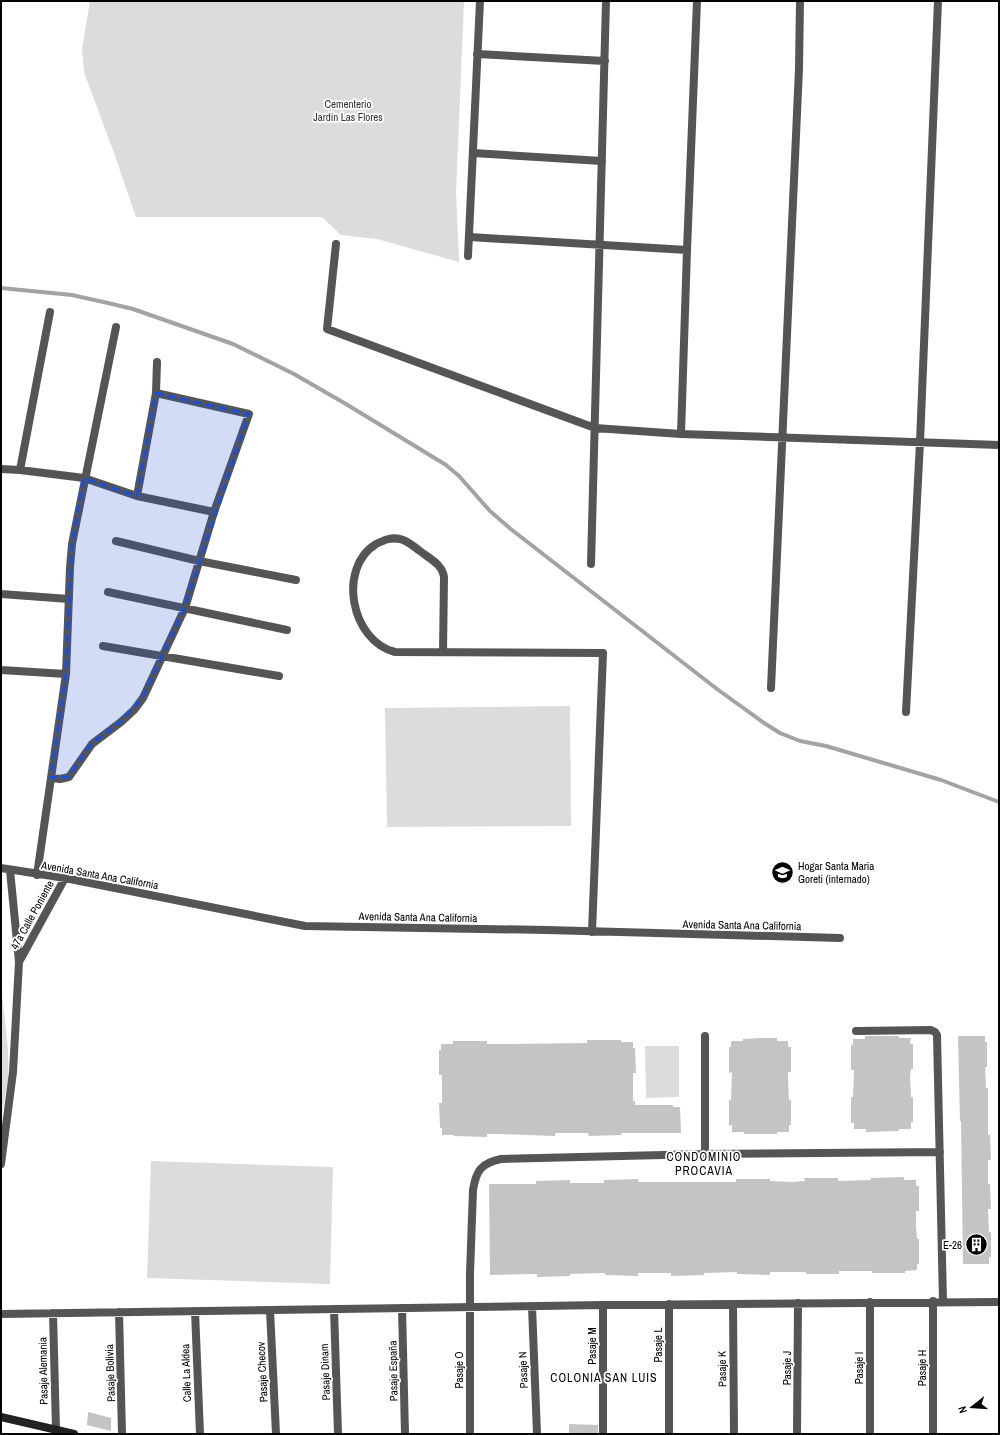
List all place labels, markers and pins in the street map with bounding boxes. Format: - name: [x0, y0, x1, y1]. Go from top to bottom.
- school or university icon: Hogar Santa Maria Goreti (internado): [769, 859, 795, 885]
- place label: Hogar Santa Maria Goreti (internado): [798, 859, 874, 886]
- building icon: E-26: [964, 1232, 990, 1258]
- place label: E-26: [943, 1238, 962, 1252]

